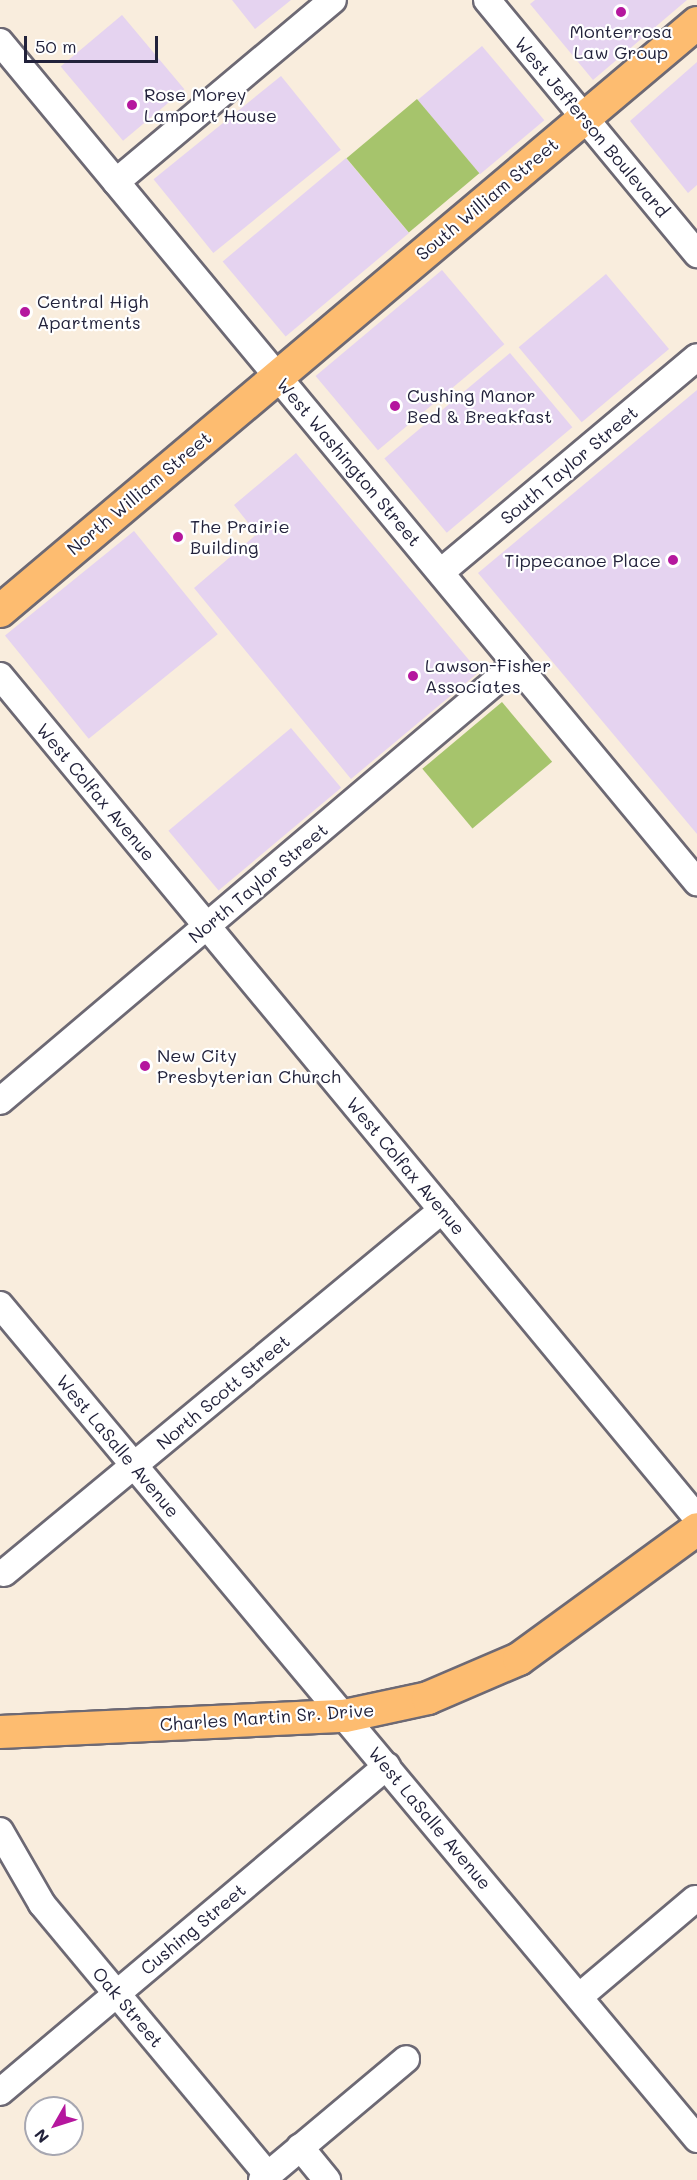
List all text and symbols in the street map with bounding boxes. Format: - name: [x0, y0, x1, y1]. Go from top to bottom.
- marker: Monterrosa Law Group: [614, 5, 628, 19]
- place label: Monterrosa Law Group: [570, 21, 672, 63]
- scale bar: [27, 24, 160, 62]
- street label: West Jefferson Boulevard: [510, 33, 674, 221]
- text: 50 m: [35, 34, 77, 58]
- place label: Rose Morey Lamport House: [144, 84, 277, 127]
- marker: Rose Morey Lamport House: [125, 98, 139, 112]
- street label: South William Street: [412, 133, 562, 265]
- place label: Central High Apartments: [37, 291, 148, 334]
- marker: Central High Apartments: [18, 305, 32, 319]
- street label: West Washington Street: [272, 374, 426, 550]
- place label: Cushing Manor Bed & Breakfast: [407, 385, 552, 428]
- marker: Cushing Manor Bed & Breakfast: [388, 399, 402, 413]
- street label: South Taylor Street: [496, 401, 642, 529]
- street label: North William Street: [63, 426, 215, 560]
- place label: The Prairie Building: [190, 516, 290, 558]
- marker: The Prairie Building: [171, 530, 185, 544]
- place label: Tippecanoe Place: [504, 549, 661, 571]
- marker: Tippecanoe Place: [666, 553, 680, 567]
- place label: Lawson-Fisher Associates: [425, 655, 551, 698]
- marker: Lawson-Fisher Associates: [406, 669, 420, 683]
- street label: West Colfax Avenue: [32, 719, 160, 865]
- street label: North Taylor Street: [184, 819, 332, 947]
- place label: New City Presbyterian Church: [157, 1045, 341, 1088]
- marker: New City Presbyterian Church: [138, 1059, 152, 1073]
- street label: West Colfax Avenue: [342, 1093, 470, 1239]
- street label: North Scott Street: [152, 1330, 294, 1454]
- street label: West LaSalle Avenue: [52, 1370, 184, 1522]
- street label: Charles Martin Sr. Drive: [159, 1699, 375, 1735]
- street label: West LaSalle Avenue: [364, 1742, 496, 1894]
- street label: Cushing Street: [136, 1879, 250, 1979]
- street label: Oak Street: [88, 1962, 168, 2052]
- north arrow: [24, 2096, 84, 2156]
- text: N: [29, 2125, 53, 2148]

